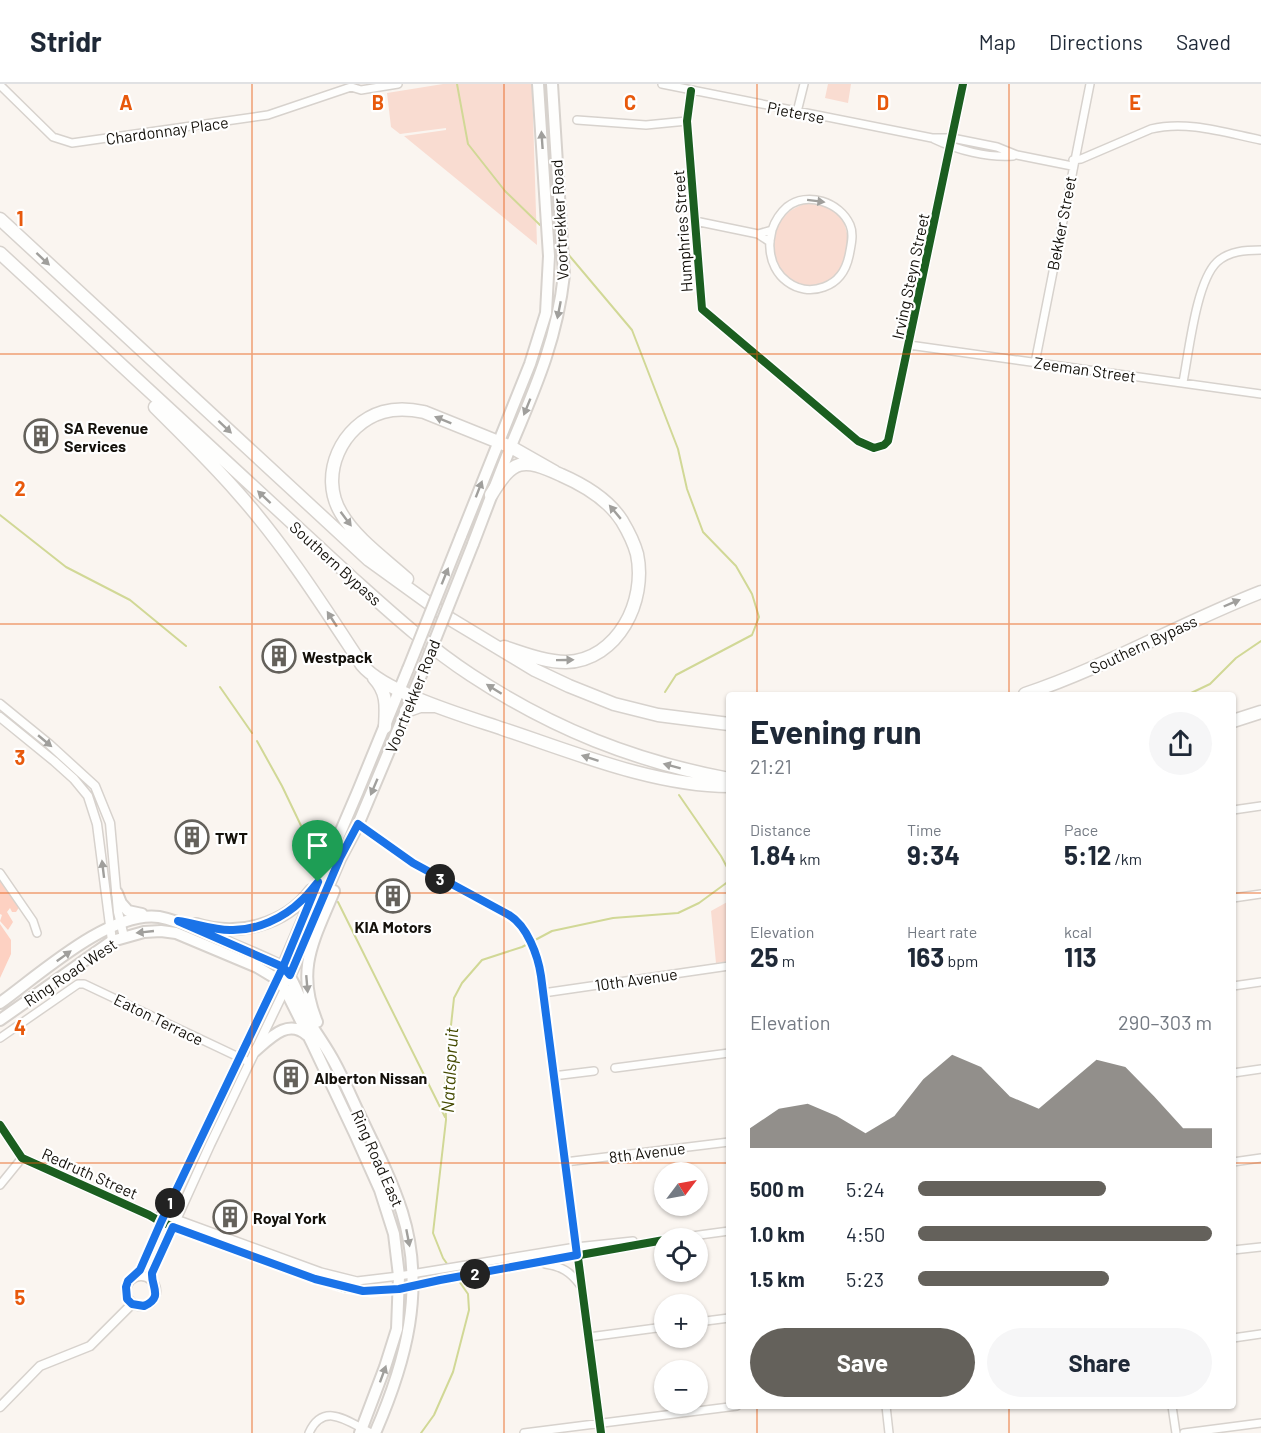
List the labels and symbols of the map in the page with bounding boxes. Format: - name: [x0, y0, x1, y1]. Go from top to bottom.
- text: A: [119, 90, 133, 114]
- text: B: [372, 90, 384, 114]
- text: C: [624, 90, 636, 114]
- text: D: [877, 90, 889, 114]
- text: E: [1129, 90, 1141, 114]
- street label: Pieterse: [766, 97, 826, 127]
- street label: Chardonnay Place: [104, 112, 230, 148]
- one-way arrow: [537, 131, 547, 150]
- street label: Voortrekker Road: [546, 159, 572, 281]
- street label: Humphries Street: [668, 169, 696, 293]
- street label: Bekker Street: [1043, 174, 1079, 272]
- one-way arrow: [807, 197, 826, 206]
- text: 1: [16, 206, 24, 230]
- street label: Irving Steyn Street: [887, 211, 933, 341]
- one-way arrow: [35, 252, 50, 265]
- one-way arrow: [554, 300, 563, 319]
- street label: Zeeman Street: [1033, 352, 1137, 386]
- one-way arrow: [522, 399, 532, 417]
- one-way arrow: [434, 415, 452, 424]
- building icon: SA Revenue Services: [23, 418, 59, 454]
- place label: SA Revenue Services: [64, 418, 148, 455]
- one-way arrow: [217, 420, 232, 434]
- text: 2: [14, 476, 26, 500]
- one-way arrow: [475, 480, 484, 498]
- one-way arrow: [257, 491, 272, 504]
- one-way arrow: [608, 504, 621, 520]
- one-way arrow: [339, 511, 351, 526]
- street label: Southern Bypass: [286, 517, 386, 609]
- one-way arrow: [441, 567, 450, 585]
- one-way arrow: [1224, 599, 1241, 608]
- one-way arrow: [327, 611, 338, 627]
- street label: Southern Bypass: [1086, 611, 1200, 677]
- street label: Voortrekker Road: [381, 636, 443, 756]
- building icon: Westpack: [261, 638, 297, 674]
- place label: Westpack: [302, 647, 373, 666]
- one-way arrow: [556, 656, 575, 665]
- one-way arrow: [486, 684, 502, 695]
- one-way arrow: [37, 735, 53, 748]
- text: 3: [15, 745, 25, 769]
- one-way arrow: [581, 753, 599, 762]
- one-way arrow: [663, 761, 681, 771]
- one-way arrow: [369, 779, 379, 797]
- building icon: TWT: [174, 819, 210, 855]
- pin: [292, 820, 343, 882]
- place label: TWT: [215, 828, 248, 847]
- one-way arrow: [99, 859, 108, 878]
- pin: 3: [425, 864, 455, 894]
- building icon: KIA Motors: [375, 878, 411, 914]
- place label: KIA Motors: [354, 917, 432, 936]
- one-way arrow: [136, 928, 155, 937]
- street label: Ring Road West: [20, 934, 120, 1010]
- one-way arrow: [56, 950, 72, 962]
- street label: 10th Avenue: [594, 964, 678, 994]
- one-way arrow: [302, 974, 312, 993]
- street label: Eaton Terrace: [111, 989, 207, 1049]
- text: 4: [14, 1015, 26, 1039]
- water label: Natalspruit: [436, 1026, 462, 1113]
- building icon: Alberton Nissan: [273, 1059, 309, 1095]
- place label: Alberton Nissan: [314, 1068, 427, 1087]
- street label: Ring Road East: [348, 1107, 408, 1209]
- street label: 8th Avenue: [608, 1138, 686, 1166]
- street label: Redruth Street: [39, 1143, 141, 1203]
- north arrow: [654, 1162, 708, 1216]
- pin: 1: [155, 1188, 185, 1218]
- building icon: Royal York: [212, 1199, 248, 1235]
- place label: Royal York: [253, 1208, 327, 1227]
- one-way arrow: [404, 1228, 413, 1247]
- pin: 2: [460, 1259, 490, 1289]
- text: 5: [15, 1285, 26, 1309]
- one-way arrow: [378, 1365, 388, 1383]

